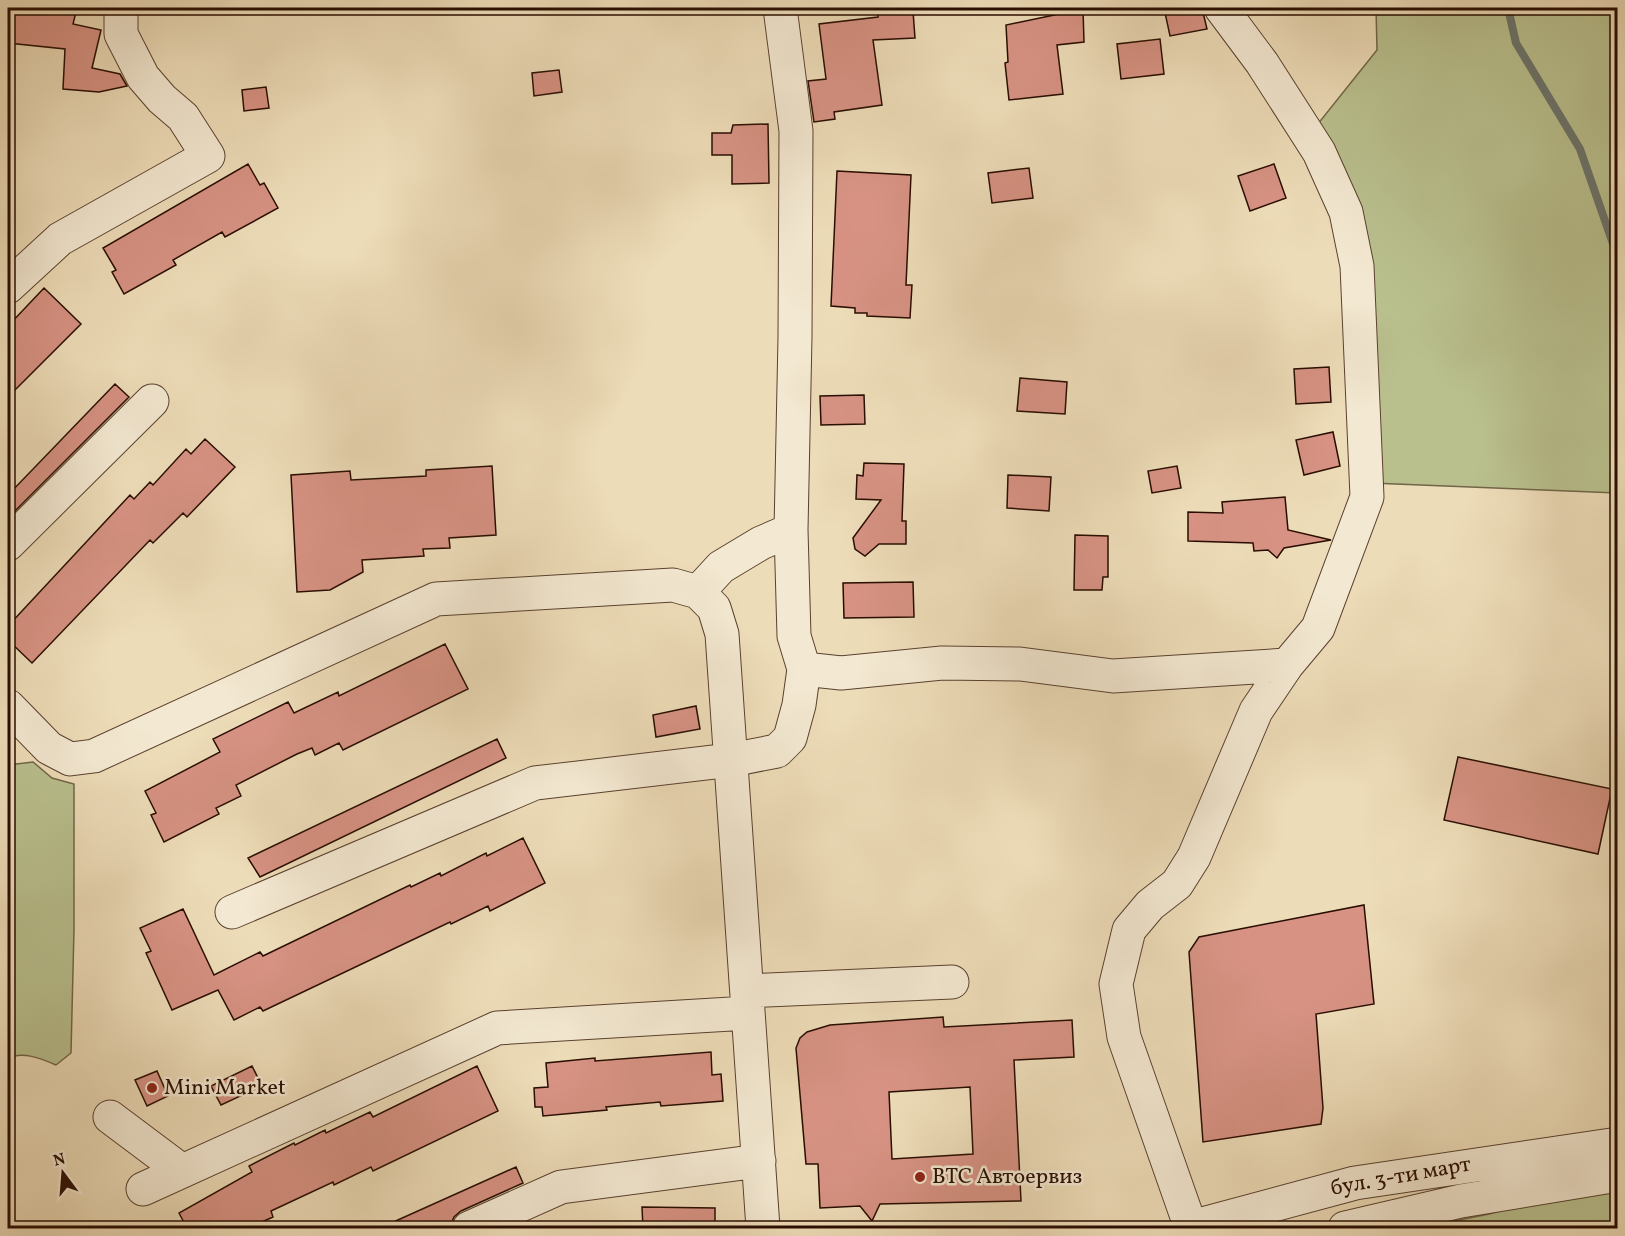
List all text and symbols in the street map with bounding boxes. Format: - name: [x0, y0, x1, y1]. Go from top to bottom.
- place label: Mini Market: [164, 1073, 286, 1104]
- marker: Mini Market: [145, 1081, 159, 1095]
- north arrow: [33, 1143, 93, 1203]
- text: N: [51, 1148, 68, 1173]
- street label: бул. 3-ти март: [1328, 1149, 1474, 1205]
- place label: ВТС Автоервиз: [932, 1162, 1082, 1193]
- marker: ВТС Автоервиз: [913, 1170, 927, 1184]

